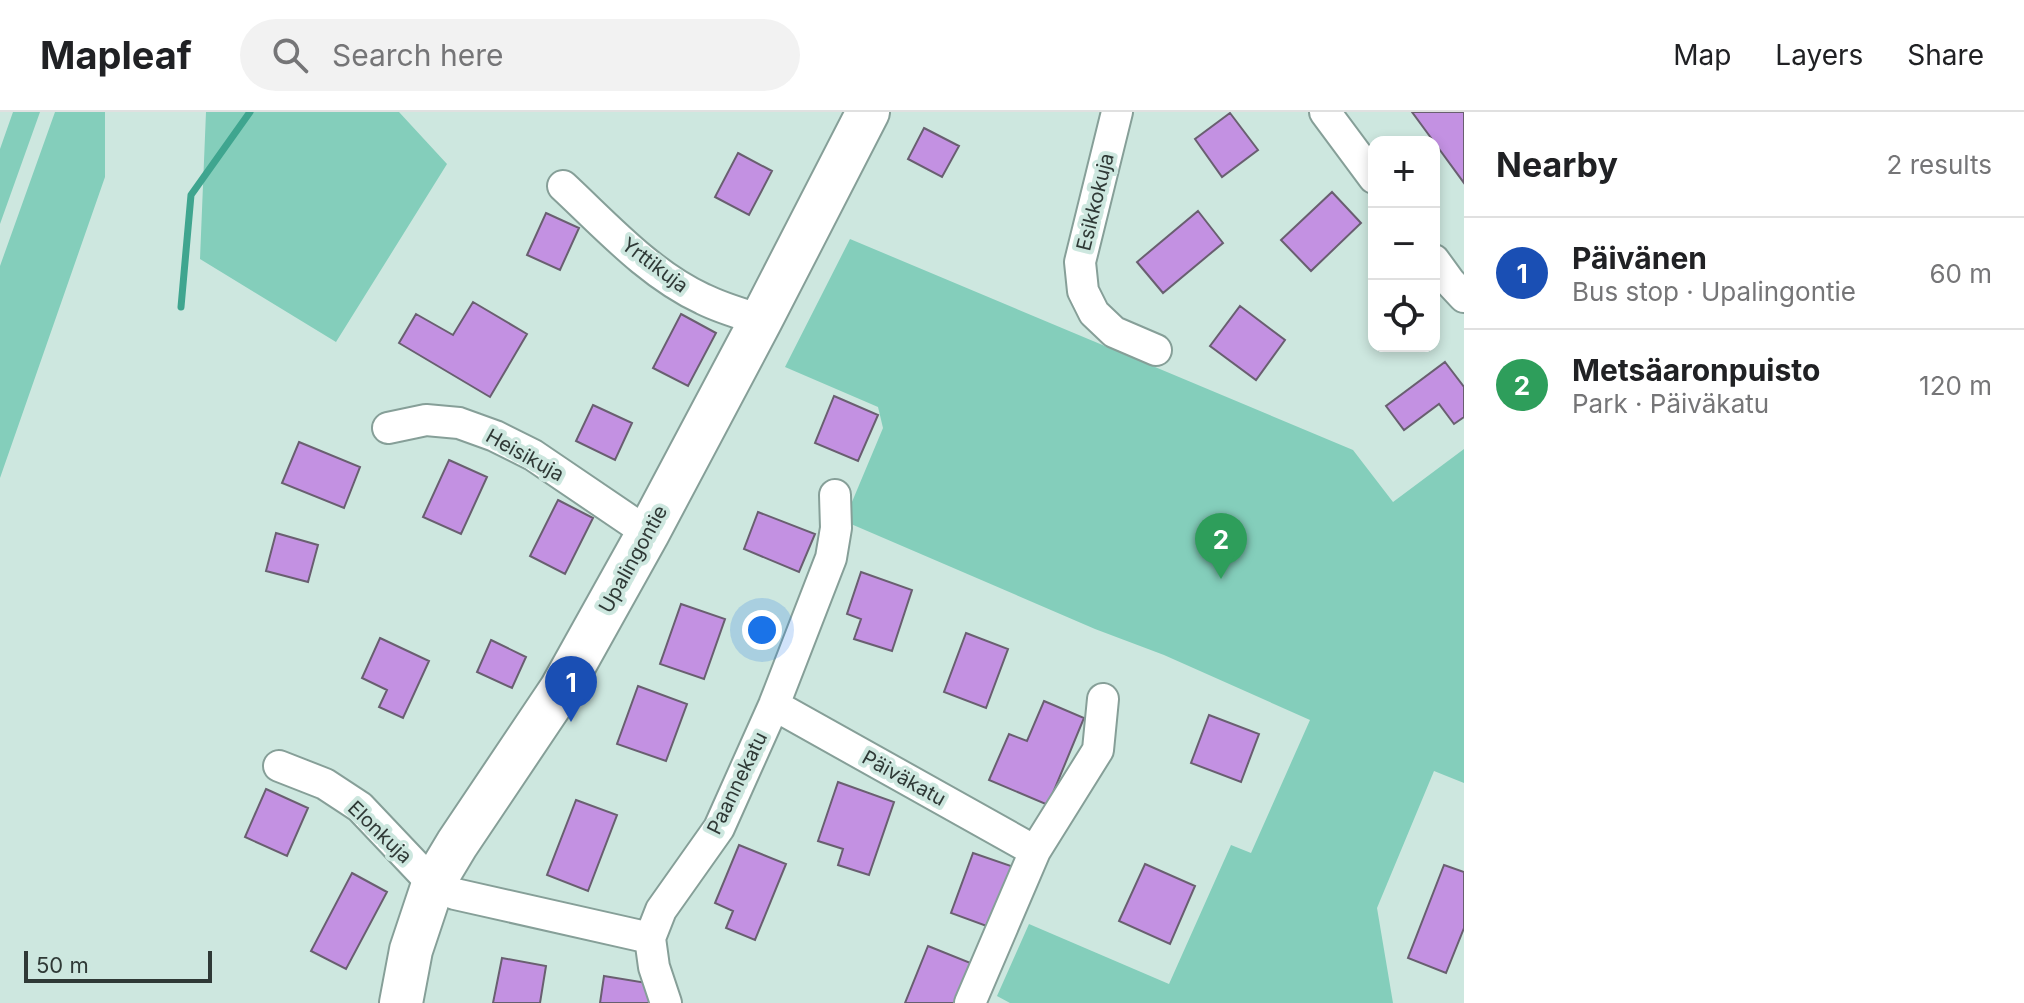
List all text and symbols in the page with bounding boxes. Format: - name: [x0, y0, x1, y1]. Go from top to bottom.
- search box: [240, 19, 800, 91]
- text: Mapleaf: [40, 32, 192, 78]
- icon: search: [268, 33, 312, 77]
- text: Search here: [332, 37, 503, 73]
- text: Map: [1673, 38, 1731, 72]
- text: Layers: [1775, 38, 1863, 72]
- text: Share: [1907, 38, 1984, 72]
- map controls: [1368, 136, 1440, 352]
- button: +: [1368, 136, 1440, 208]
- text: Nearby: [1496, 144, 1618, 185]
- text: 2 results: [1887, 149, 1992, 180]
- street label: Esikkokuja: [1071, 151, 1119, 253]
- button: −: [1368, 208, 1440, 280]
- street label: Yrttikuja: [617, 232, 693, 298]
- text: Päivänen: [1572, 240, 1707, 276]
- text: 1: [1516, 258, 1528, 289]
- text: 60 m: [1929, 258, 1992, 289]
- text: Bus stop · Upalingontie: [1572, 276, 1856, 307]
- button: locate: [1368, 280, 1440, 352]
- text: Metsäaronpuisto: [1572, 352, 1820, 388]
- text: 2: [1514, 370, 1530, 401]
- text: 120 m: [1919, 370, 1992, 401]
- text: Park · Päiväkatu: [1572, 388, 1769, 419]
- street label: Heisikuja: [482, 424, 568, 486]
- street label: Upalingontie: [594, 501, 672, 617]
- pin: 2: [1195, 513, 1247, 579]
- your location: [742, 610, 782, 650]
- pin: 1: [545, 656, 597, 722]
- street label: Paannekatu: [702, 728, 772, 838]
- street label: Päiväkatu: [858, 745, 950, 811]
- street label: Elonkuja: [343, 796, 417, 868]
- scale bar: [24, 947, 212, 983]
- text: 50 m: [36, 952, 89, 978]

